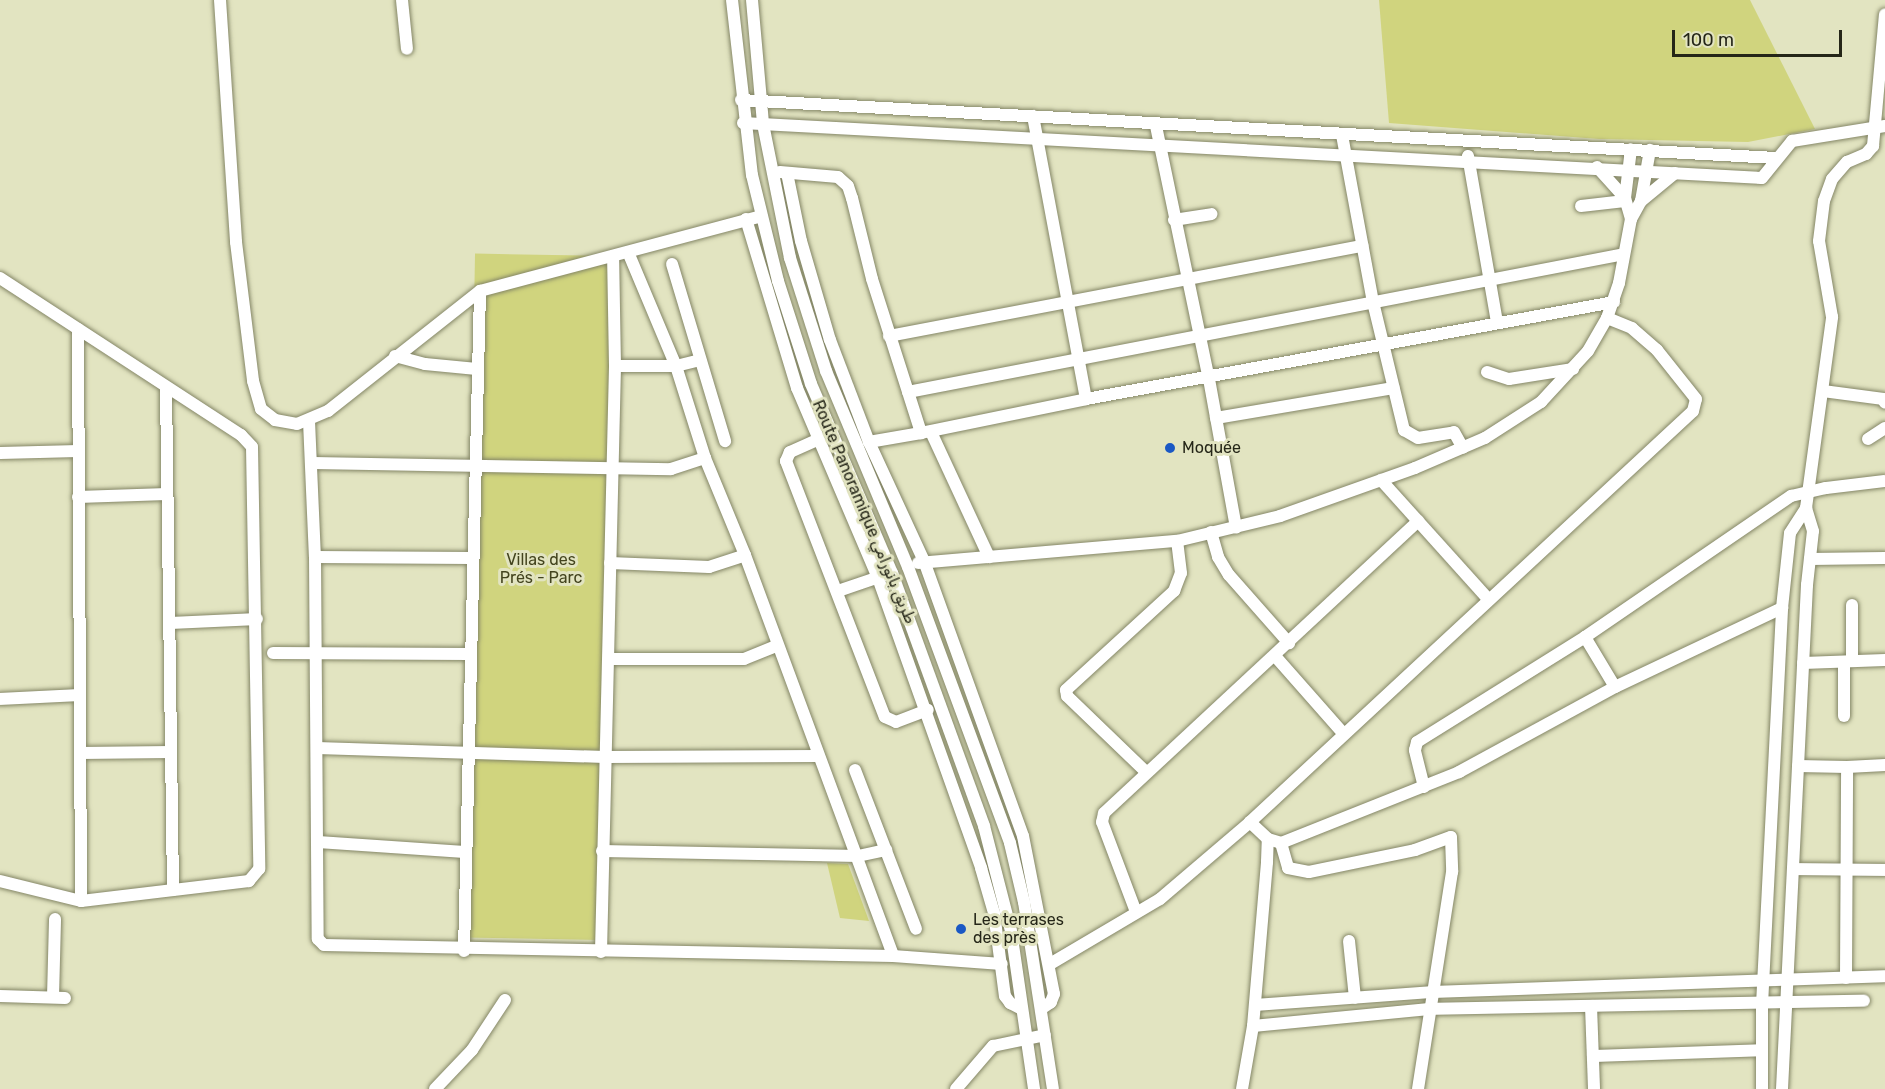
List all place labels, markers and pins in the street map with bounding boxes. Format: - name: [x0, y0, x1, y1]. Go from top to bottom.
- place label: Moquée: [1182, 438, 1241, 458]
- marker: Moquée: [1163, 441, 1177, 455]
- place label: Les terrases des près: [973, 910, 1064, 948]
- marker: Les terrases des près: [954, 922, 968, 936]

